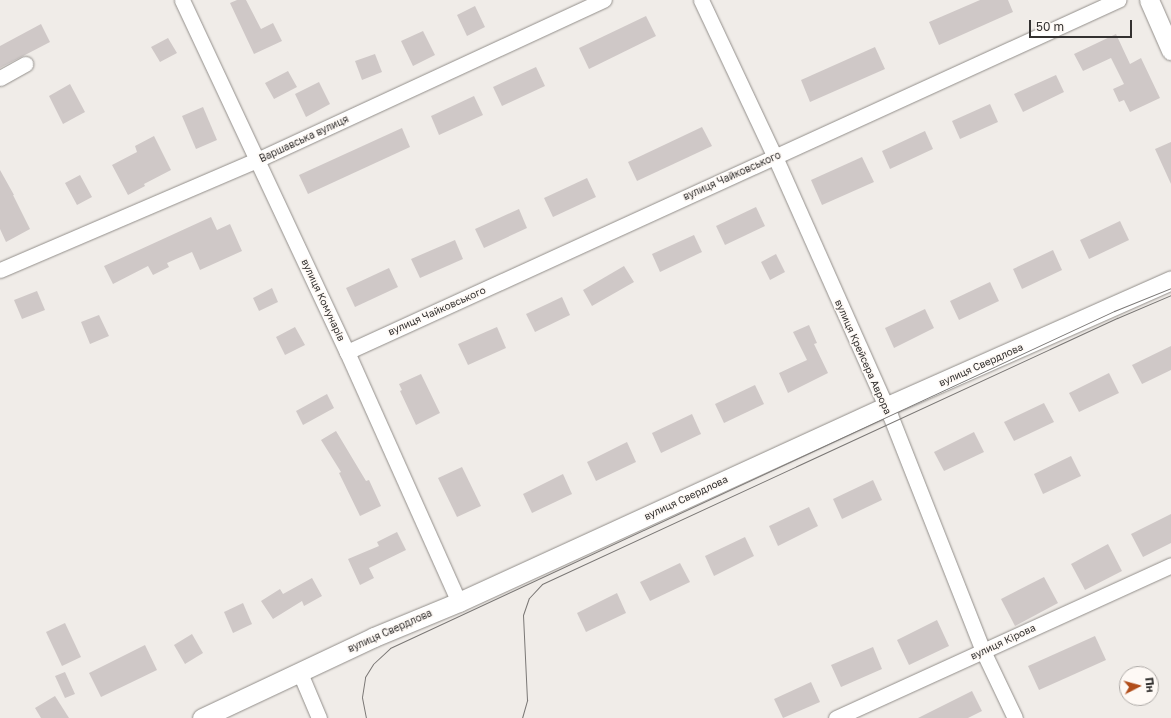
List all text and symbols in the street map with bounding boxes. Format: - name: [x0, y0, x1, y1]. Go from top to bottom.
- scale bar: [1031, 12, 1134, 38]
- text: 50 m: [1036, 19, 1064, 34]
- street label: Варшавська вулиця: [257, 113, 351, 165]
- street label: вулиця Чайковського: [681, 149, 783, 203]
- street label: вулиця Комунарів: [299, 257, 347, 343]
- street label: вулиця Чайковського: [386, 284, 488, 338]
- street label: вулиця Крейсера Аврора: [832, 298, 894, 416]
- street label: вулиця Свердлова: [937, 341, 1025, 389]
- street label: вулиця Свердлова: [642, 473, 730, 523]
- street label: вулиця Свердлова: [346, 607, 434, 655]
- street label: вулиця Кірова: [969, 622, 1037, 662]
- north arrow: [1119, 666, 1159, 706]
- text: Пн: [1143, 677, 1158, 693]

